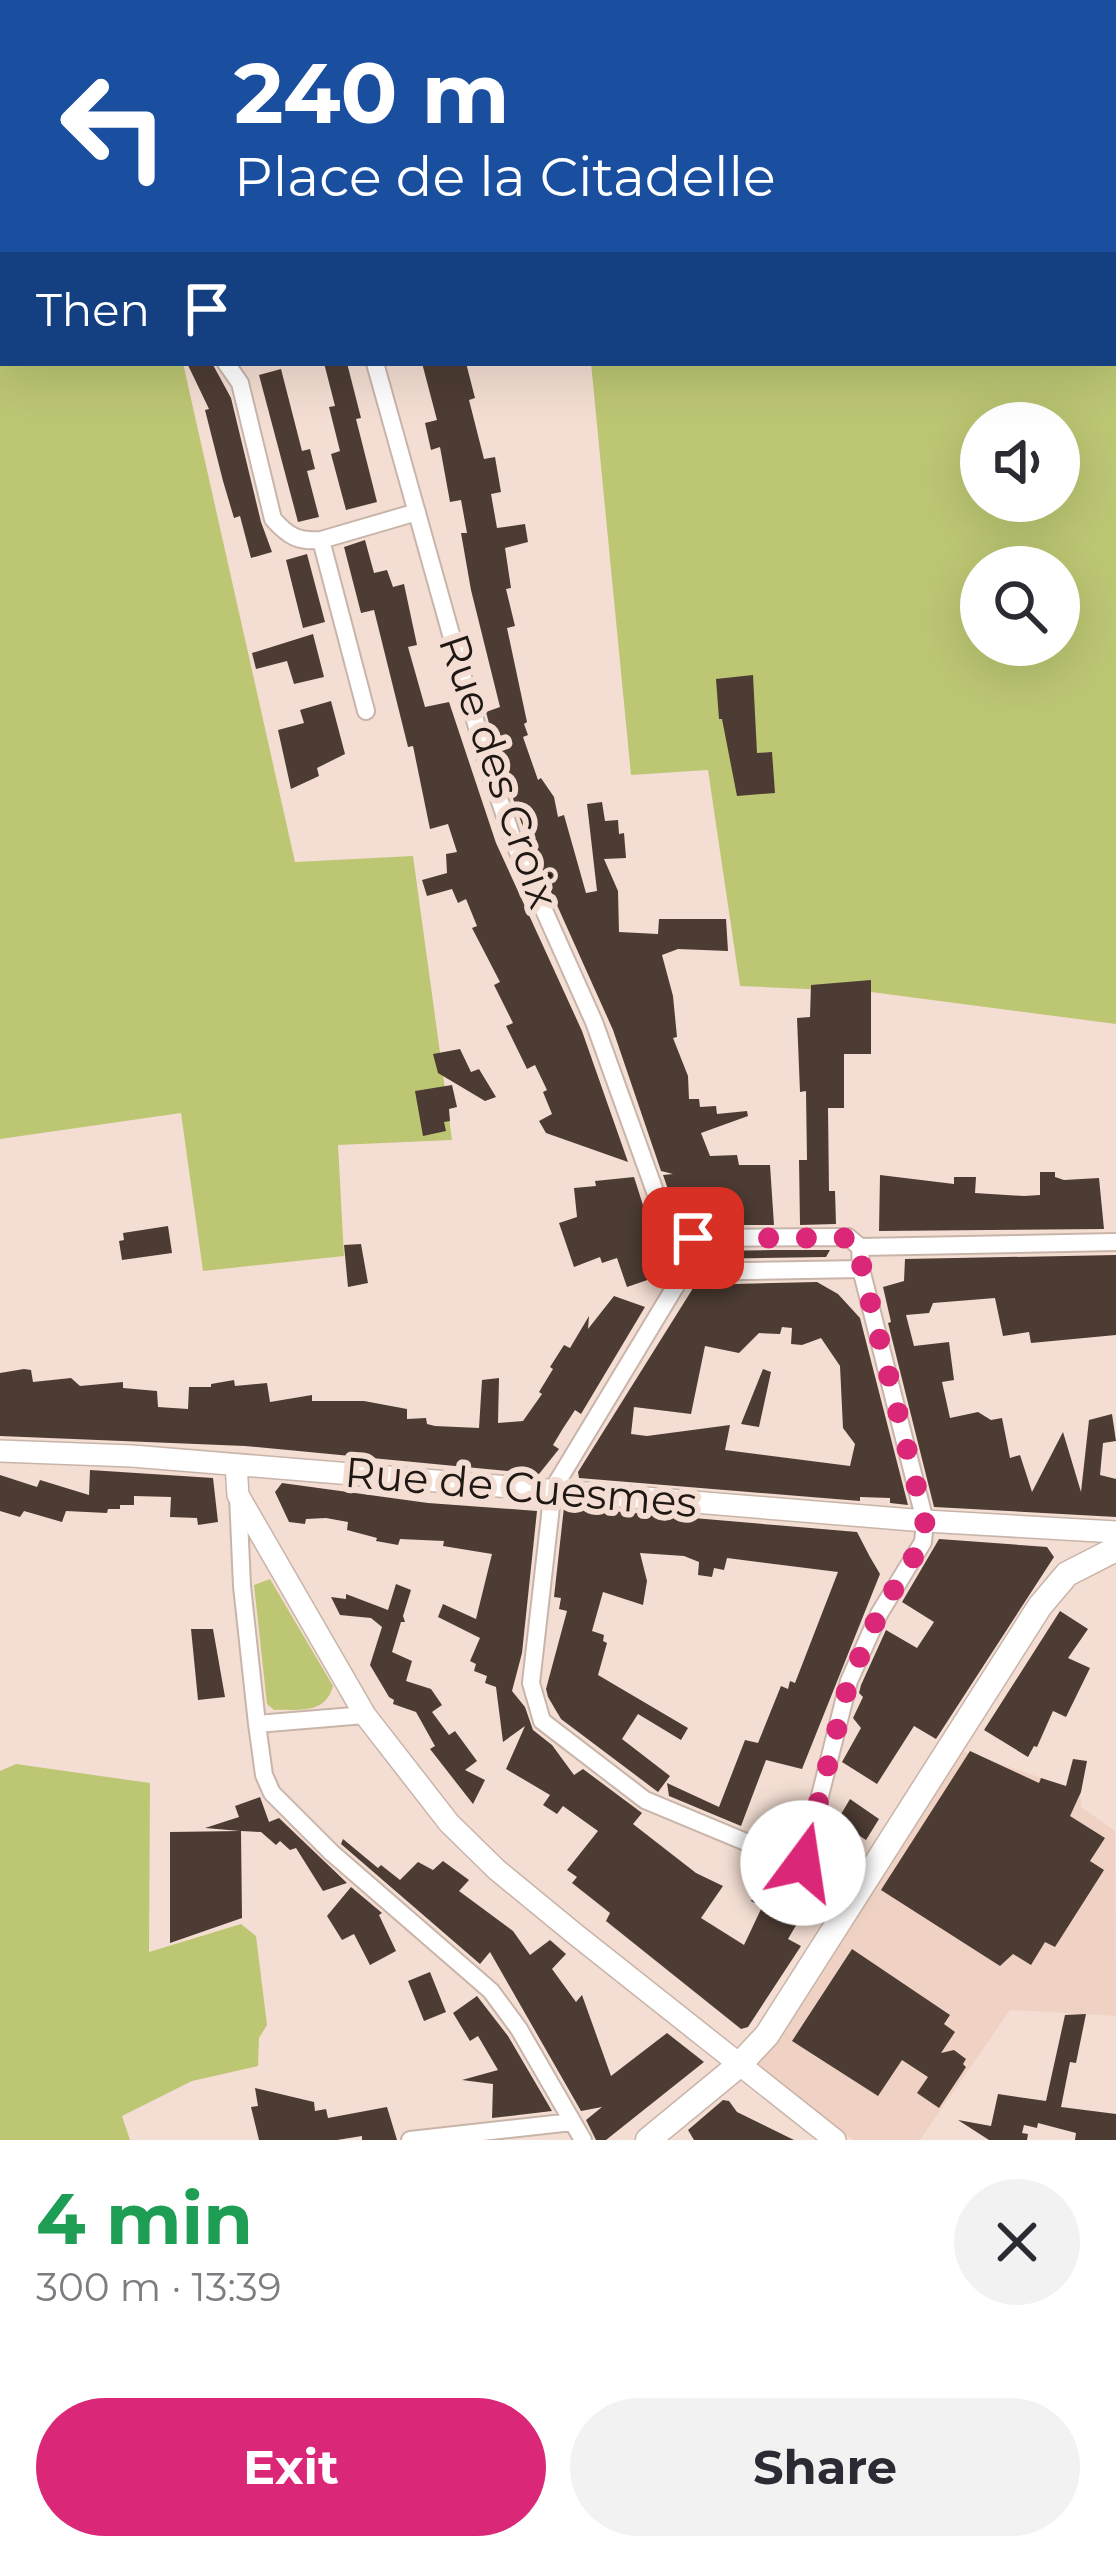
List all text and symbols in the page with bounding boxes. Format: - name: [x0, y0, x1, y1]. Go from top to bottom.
- text: 240 m: [234, 42, 510, 144]
- icon: left: [36, 48, 192, 204]
- text: Place de la Citadelle: [234, 144, 776, 210]
- icon: arrive: [174, 276, 240, 342]
- text: Then: [36, 282, 150, 337]
- map controls: [960, 402, 1080, 666]
- button: sound: [960, 402, 1080, 522]
- button: search: [960, 546, 1080, 666]
- street label: Rue des Croix: [428, 627, 570, 915]
- pin: [642, 1187, 744, 1289]
- icon: arrive: [660, 1205, 726, 1271]
- street label: Rue de Cuesmes: [343, 1446, 699, 1528]
- position arrow: [740, 1800, 866, 1926]
- text: 4 min: [36, 2174, 253, 2262]
- button: close: [954, 2179, 1080, 2305]
- text: 300 m · 13:39: [36, 2263, 282, 2311]
- button: Exit: [36, 2398, 546, 2536]
- button: Share: [570, 2398, 1080, 2536]

